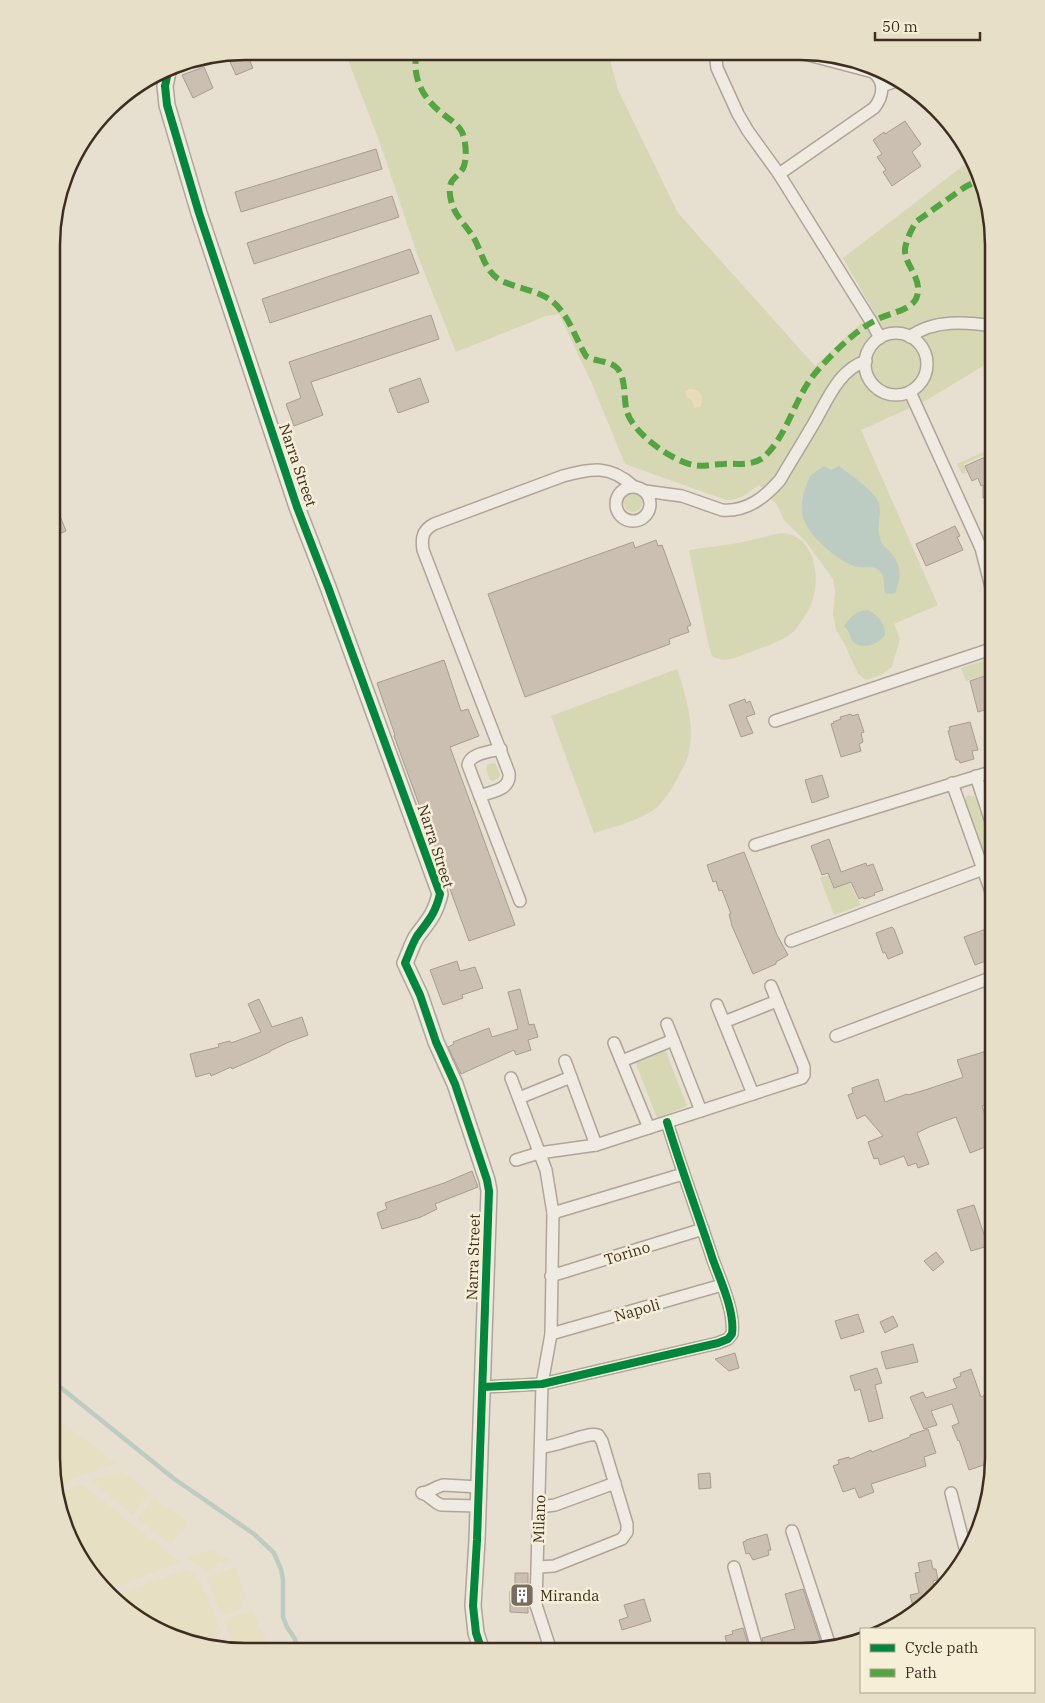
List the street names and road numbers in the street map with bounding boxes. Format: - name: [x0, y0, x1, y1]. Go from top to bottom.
- street label: Narra Street: [275, 421, 321, 509]
- street label: Narra Street: [414, 802, 458, 890]
- street label: Narra Street: [462, 1213, 484, 1301]
- street label: Torino: [602, 1237, 652, 1269]
- street label: Napoli: [612, 1294, 662, 1326]
- street label: Milano: [529, 1494, 549, 1544]

